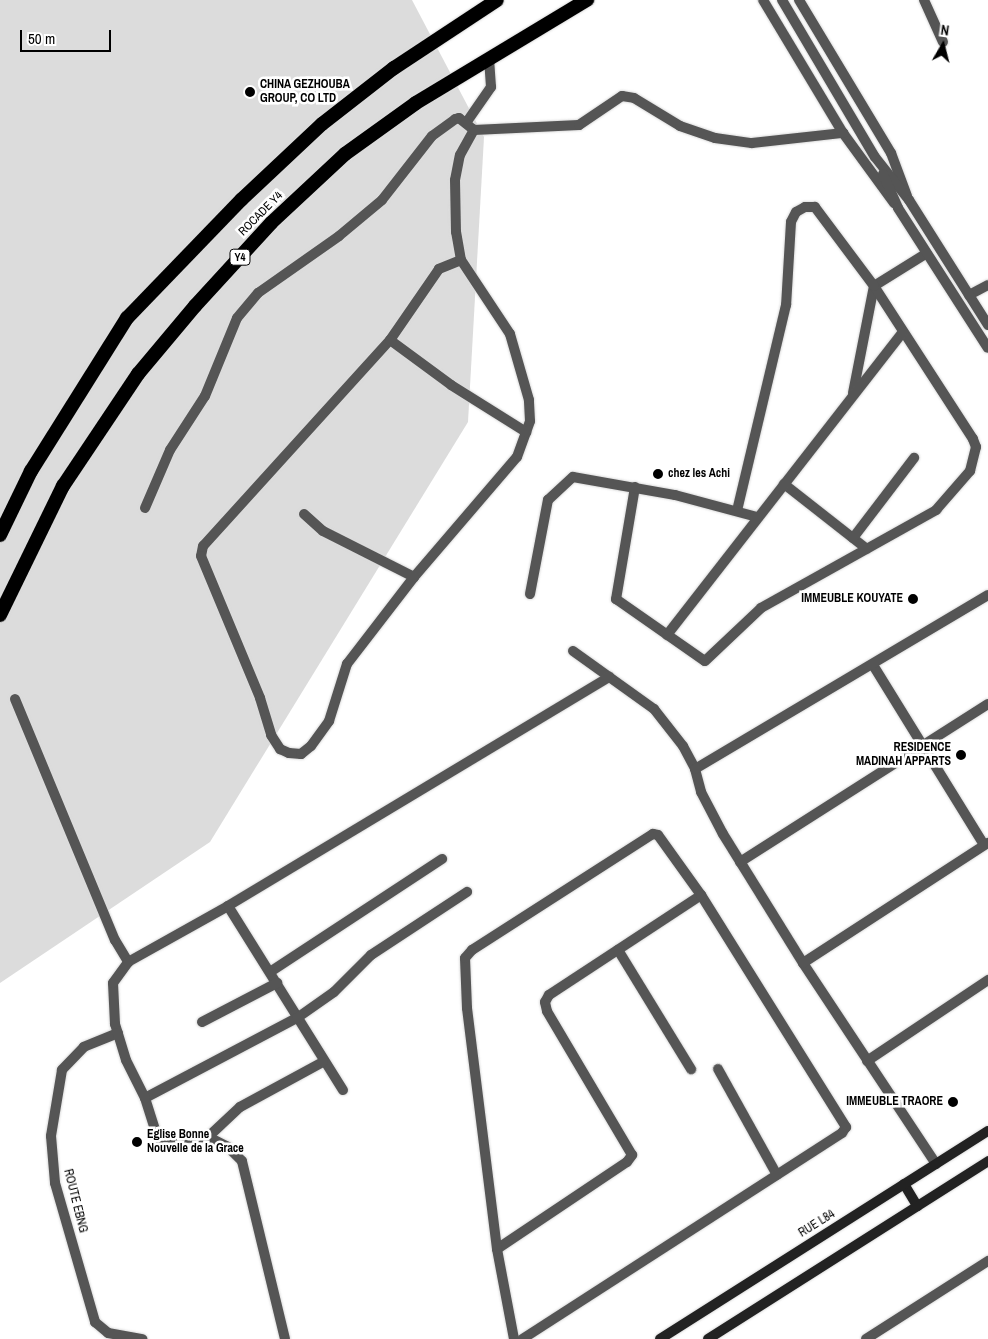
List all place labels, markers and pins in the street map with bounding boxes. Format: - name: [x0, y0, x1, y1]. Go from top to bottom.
- place label: CHINA GEZHOUBA GROUP, CO LTD: [260, 78, 350, 106]
- marker: CHINA GEZHOUBA GROUP, CO LTD: [244, 86, 256, 98]
- place label: chez les Achi: [668, 467, 730, 481]
- marker: chez les Achi: [652, 468, 664, 480]
- place label: IMMEUBLE KOUYATE: [801, 592, 903, 606]
- marker: IMMEUBLE KOUYATE: [907, 593, 919, 605]
- place label: RESIDENCE MADINAH APPARTS: [856, 741, 951, 769]
- marker: RESIDENCE MADINAH APPARTS: [955, 749, 967, 761]
- place label: IMMEUBLE TRAORE: [846, 1095, 943, 1109]
- marker: IMMEUBLE TRAORE: [947, 1096, 959, 1108]
- place label: Eglise Bonne Nouvelle de la Grace: [147, 1128, 244, 1156]
- marker: Eglise Bonne Nouvelle de la Grace: [131, 1136, 143, 1148]

